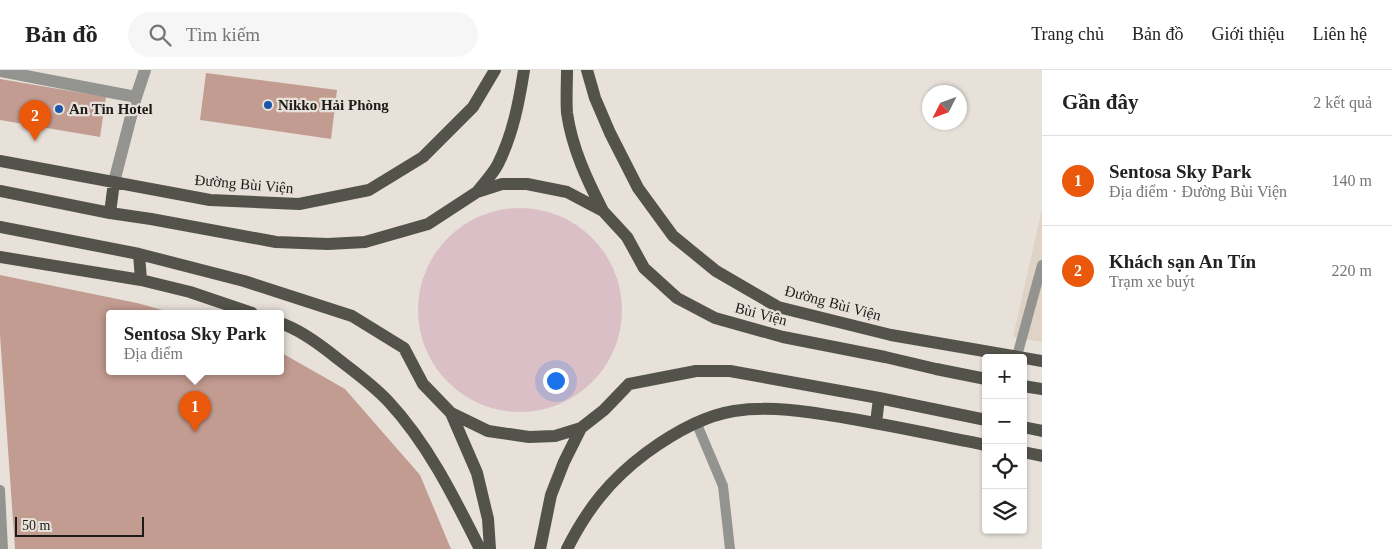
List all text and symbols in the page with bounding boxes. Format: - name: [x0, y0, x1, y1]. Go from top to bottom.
- search box: [128, 12, 478, 57]
- text: Bản đồ: [25, 21, 98, 47]
- icon: search: [146, 21, 174, 49]
- text: Tìm kiếm: [186, 24, 260, 45]
- text: Trang chủ: [1031, 24, 1104, 44]
- text: Bản đồ: [1132, 24, 1184, 44]
- text: Giới thiệu: [1212, 24, 1285, 44]
- text: Liên hệ: [1313, 24, 1367, 44]
- north arrow: [922, 85, 967, 130]
- text: Gần đây: [1062, 90, 1138, 114]
- text: 2 kết quả: [1313, 94, 1372, 111]
- place label: Nikko Hải Phòng: [278, 97, 389, 113]
- marker: Nikko Hải Phòng: [262, 99, 274, 111]
- pin: 2: [19, 100, 51, 141]
- place label: An Tin Hotel: [69, 101, 153, 117]
- marker: An Tin Hotel: [53, 103, 65, 115]
- text: Sentosa Sky Park: [1109, 161, 1252, 182]
- street label: Đường Bùi Viện: [194, 172, 295, 196]
- text: 1: [1074, 172, 1082, 189]
- text: 140 m: [1332, 172, 1372, 189]
- text: Địa điểm · Đường Bùi Viện: [1109, 183, 1287, 200]
- text: Khách sạn An Tín: [1109, 251, 1256, 272]
- text: 2: [1074, 262, 1082, 279]
- text: 220 m: [1332, 262, 1372, 279]
- text: Trạm xe buýt: [1109, 273, 1195, 290]
- street label: Đường Bùi Viện: [783, 282, 883, 324]
- street label: Bùi Viện: [733, 299, 789, 329]
- popup: [106, 310, 284, 375]
- text: Sentosa Sky Park: [124, 323, 266, 344]
- text: Địa điểm: [124, 345, 183, 362]
- map controls: [982, 354, 1027, 534]
- button: +: [982, 354, 1027, 399]
- your location: [543, 368, 569, 394]
- pin: 1: [179, 391, 211, 432]
- button: −: [982, 399, 1027, 444]
- button: locate: [982, 444, 1027, 489]
- button: layers: [982, 489, 1027, 534]
- scale bar: [15, 514, 144, 537]
- text: 50 m: [22, 518, 50, 533]

